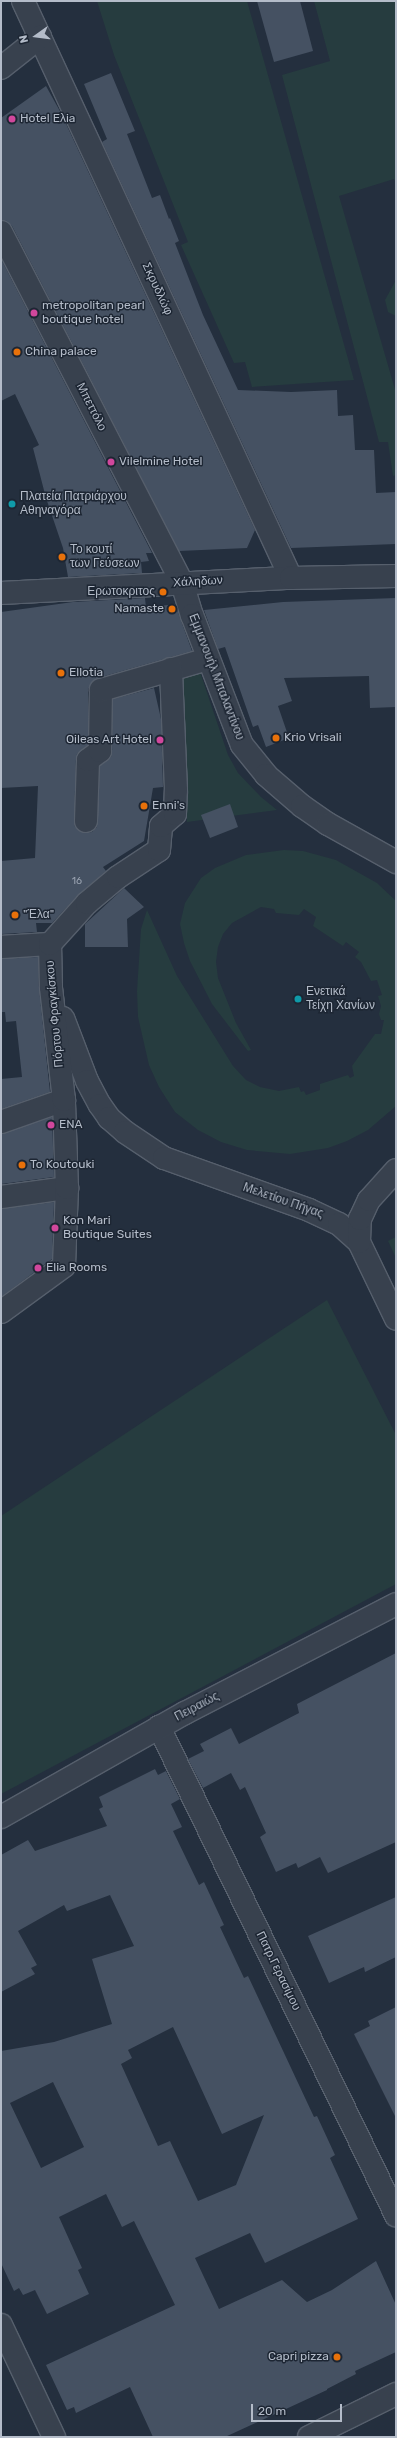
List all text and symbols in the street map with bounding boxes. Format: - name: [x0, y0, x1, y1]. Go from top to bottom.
- north arrow: [16, 16, 56, 56]
- text: N: [17, 34, 31, 44]
- place label: Hotel Eλia: [20, 112, 75, 126]
- marker: Hotel Eλia: [7, 114, 17, 124]
- street label: Σκρυδλώφ: [139, 260, 175, 318]
- place label: metropolitan pearl boutique hotel: [42, 299, 145, 327]
- marker: metropolitan pearl boutique hotel: [29, 308, 39, 318]
- place label: China palace: [25, 345, 97, 359]
- marker: China palace: [12, 347, 22, 357]
- street label: Μπεττόλο: [73, 381, 109, 433]
- place label: Vilelmine Hotel: [119, 455, 203, 469]
- marker: Vilelmine Hotel: [106, 457, 116, 467]
- place label: Πλατεία Πατριάρχου Αθηναγόρα: [20, 490, 127, 518]
- marker: Πλατεία Πατριάρχου Αθηναγόρα: [7, 499, 17, 509]
- place label: Το κουτί των Γεύσεων: [70, 543, 140, 571]
- marker: Το κουτί των Γεύσεων: [57, 552, 67, 562]
- street label: Χάληδων: [173, 574, 223, 590]
- place label: Ερωτοκριτος: [87, 585, 155, 599]
- marker: Ερωτοκριτος: [158, 587, 168, 597]
- place label: Namaste: [114, 602, 164, 616]
- marker: Namaste: [167, 604, 177, 614]
- street label: Εμμανουήλ Μπαλαντίνου: [185, 612, 247, 742]
- place label: Ellotia: [69, 666, 103, 680]
- marker: Ellotia: [56, 668, 66, 678]
- place label: Krio Vrisali: [284, 731, 342, 745]
- place label: Oileas Art Hotel: [66, 733, 152, 747]
- marker: Krio Vrisali: [271, 733, 281, 743]
- marker: Oileas Art Hotel: [155, 735, 165, 745]
- place label: Enni's: [152, 799, 185, 813]
- marker: Enni's: [139, 801, 149, 811]
- house number: 16: [72, 876, 82, 888]
- place label: "Έλα": [23, 908, 54, 922]
- marker: "Έλα": [10, 910, 20, 920]
- street label: Πόρτου Φραγκίσκου: [43, 960, 67, 1068]
- place label: Ενετικά Τείχη Χανίων: [306, 985, 375, 1013]
- marker: Ενετικά Τείχη Χανίων: [293, 994, 303, 1004]
- place label: ENA: [59, 1118, 83, 1132]
- marker: ENA: [46, 1120, 56, 1130]
- place label: To Koutouki: [30, 1158, 94, 1172]
- marker: To Koutouki: [17, 1160, 27, 1170]
- street label: Μελετίου Πήγας: [241, 1180, 325, 1222]
- place label: Kon Mari Boutique Suites: [63, 1214, 152, 1242]
- marker: Kon Mari Boutique Suites: [50, 1223, 60, 1233]
- place label: Elia Rooms: [46, 1261, 107, 1275]
- marker: Elia Rooms: [33, 1263, 43, 1273]
- street label: Πειραιώς: [172, 1689, 222, 1725]
- street label: Πατρ.Γερασίμου: [253, 1929, 303, 2013]
- place label: Capri pizza: [268, 2350, 329, 2364]
- marker: Capri pizza: [332, 2352, 342, 2362]
- scale bar: [253, 2396, 344, 2422]
- text: 20 m: [258, 2404, 286, 2418]

